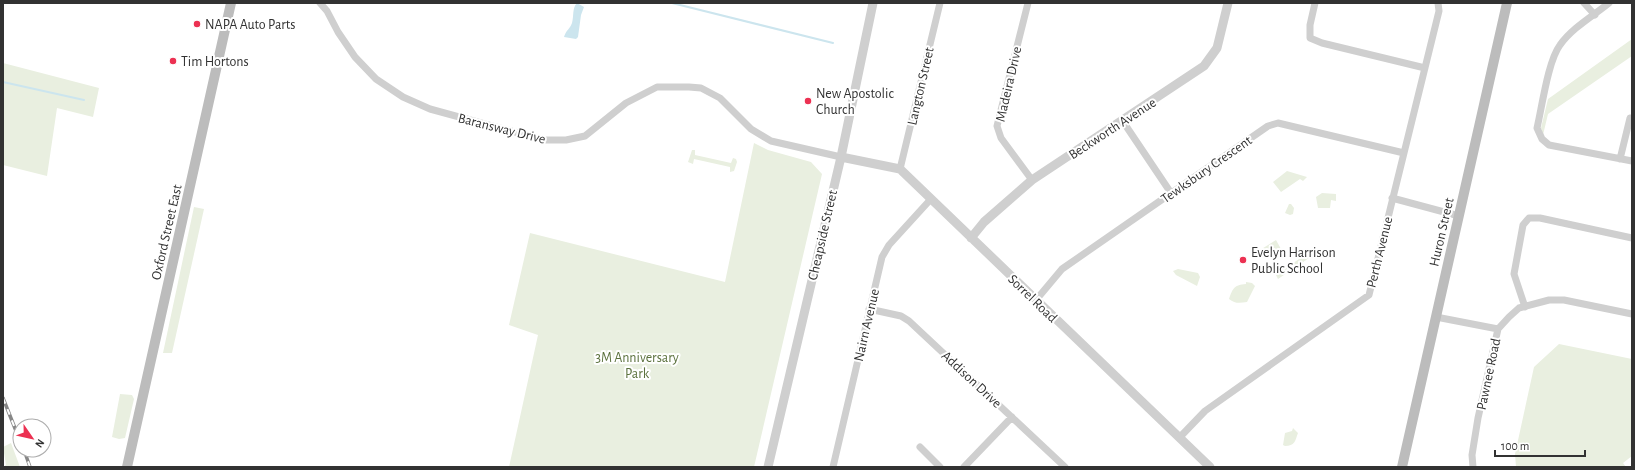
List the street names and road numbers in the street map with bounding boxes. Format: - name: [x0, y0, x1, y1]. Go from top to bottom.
- street label: Langton Street: [905, 45, 937, 127]
- street label: Madeira Drive: [994, 45, 1024, 123]
- street label: Beckworth Avenue: [1066, 95, 1159, 162]
- street label: Baransway Drive: [456, 111, 547, 147]
- street label: Tewksbury Crescent: [1159, 133, 1255, 206]
- street label: Oxford Street East: [149, 183, 185, 281]
- street label: Cheapside Street: [806, 188, 840, 282]
- street label: Huron Street: [1427, 196, 1457, 268]
- street label: Perth Avenue: [1364, 215, 1396, 289]
- street label: Sorrel Road: [1005, 272, 1060, 325]
- street label: Nairn Avenue: [852, 288, 882, 363]
- street label: Pawnee Road: [1475, 337, 1503, 411]
- street label: Addison Drive: [939, 349, 1004, 411]

